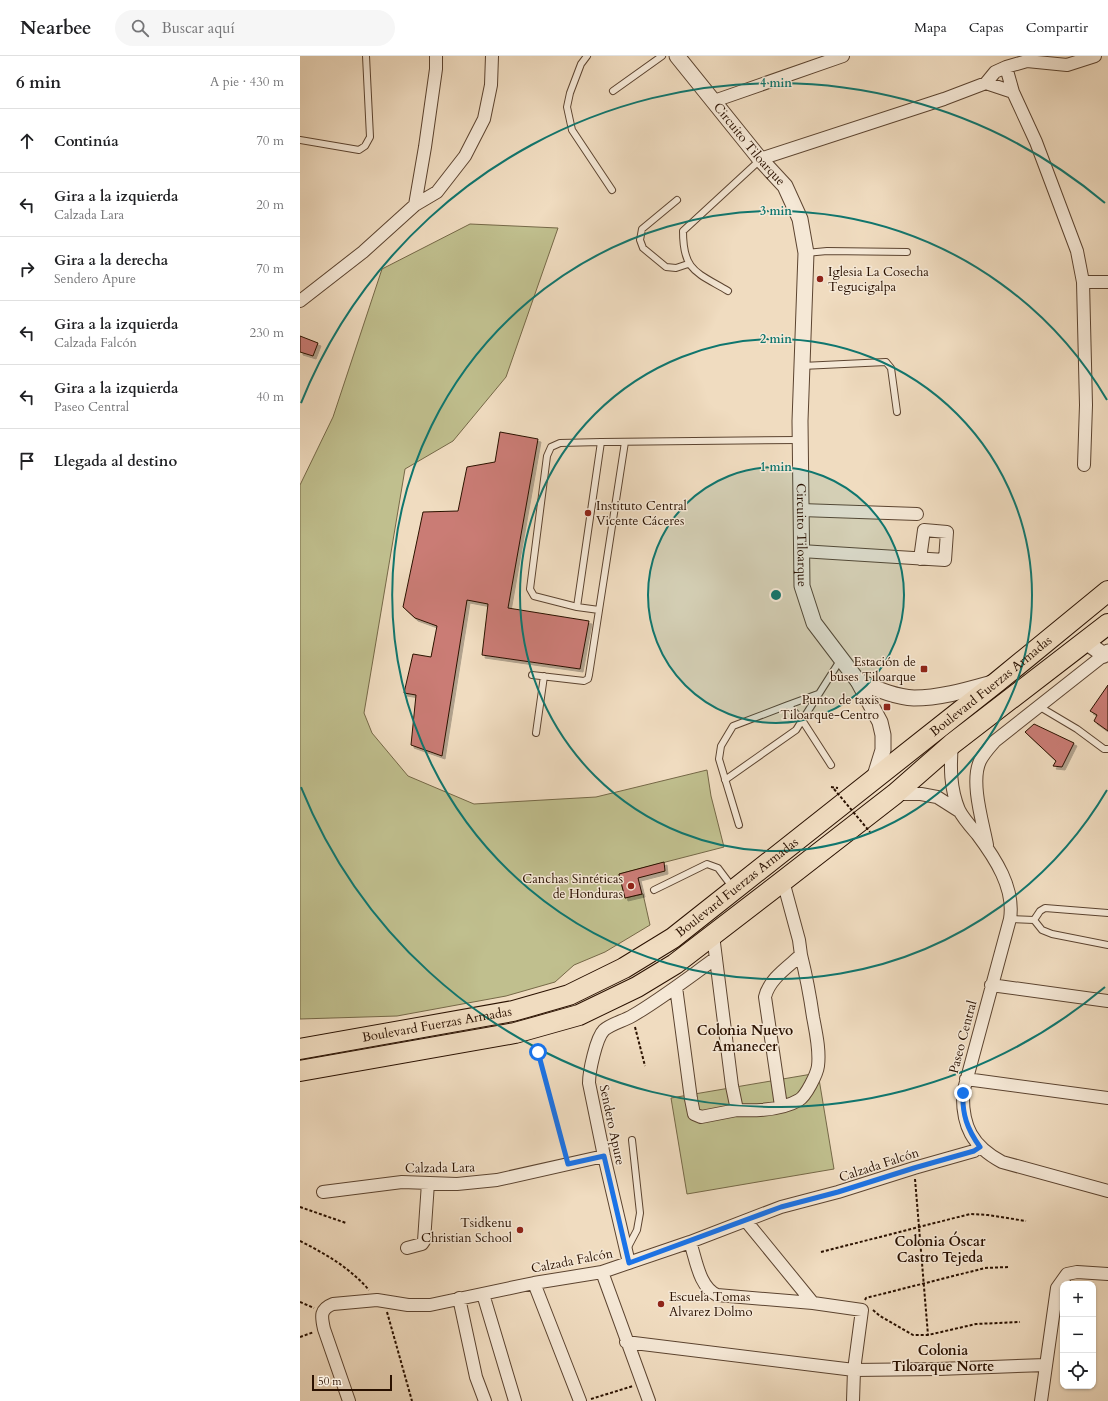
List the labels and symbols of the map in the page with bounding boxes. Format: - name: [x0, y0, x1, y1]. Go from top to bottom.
- text: 4 min: [760, 75, 792, 91]
- street label: Circuito Tiloarque: [709, 99, 789, 190]
- text: 3 min: [760, 203, 792, 219]
- place label: Iglesia La Cosecha Tegucigalpa: [828, 263, 929, 296]
- marker: Iglesia La Cosecha Tegucigalpa: [815, 274, 825, 284]
- text: 2 min: [760, 331, 792, 347]
- text: 1 min: [760, 459, 792, 475]
- street label: Circuito Tiloarque: [792, 483, 811, 587]
- place label: Instituto Central Vicente Cáceres: [596, 497, 688, 530]
- marker: Instituto Central Vicente Cáceres: [583, 508, 593, 518]
- centre of rings: [769, 588, 783, 602]
- street label: Boulevard Fuerzas Armadas: [926, 632, 1056, 741]
- place label: Estación de buses Tiloarque: [830, 653, 916, 686]
- marker: Estación de buses Tiloarque: [919, 664, 929, 674]
- place label: Punto de taxis Tiloarque-Centro: [780, 691, 879, 724]
- marker: Punto de taxis Tiloarque-Centro: [882, 702, 892, 712]
- street label: Boulevard Fuerzas Armadas: [672, 833, 802, 941]
- place label: Canchas Sintéticas de Honduras: [522, 870, 623, 903]
- marker: Canchas Sintéticas de Honduras: [626, 881, 636, 891]
- street label: Paseo Central: [945, 998, 982, 1076]
- street label: Boulevard Fuerzas Armadas: [361, 1002, 513, 1047]
- district label: Colonia Nuevo Amanecer: [697, 1021, 793, 1056]
- route start: [529, 1043, 547, 1061]
- street label: Sendero Apure: [595, 1083, 629, 1167]
- route end: [954, 1084, 972, 1102]
- street label: Calzada Falcón: [837, 1143, 922, 1186]
- street label: Calzada Lara: [405, 1158, 476, 1178]
- place label: Tsidkenu Christian School: [421, 1214, 513, 1247]
- marker: Tsidkenu Christian School: [515, 1225, 525, 1235]
- district label: Colonia Óscar Castro Tejeda: [894, 1231, 986, 1267]
- street label: Calzada Falcón: [530, 1244, 615, 1278]
- place label: Escuela Tomas Alvarez Dolmo: [669, 1288, 753, 1321]
- marker: Escuela Tomas Alvarez Dolmo: [656, 1299, 666, 1309]
- district label: Colonia Tiloarque Norte: [892, 1341, 994, 1376]
- scale bar: [312, 1373, 392, 1392]

